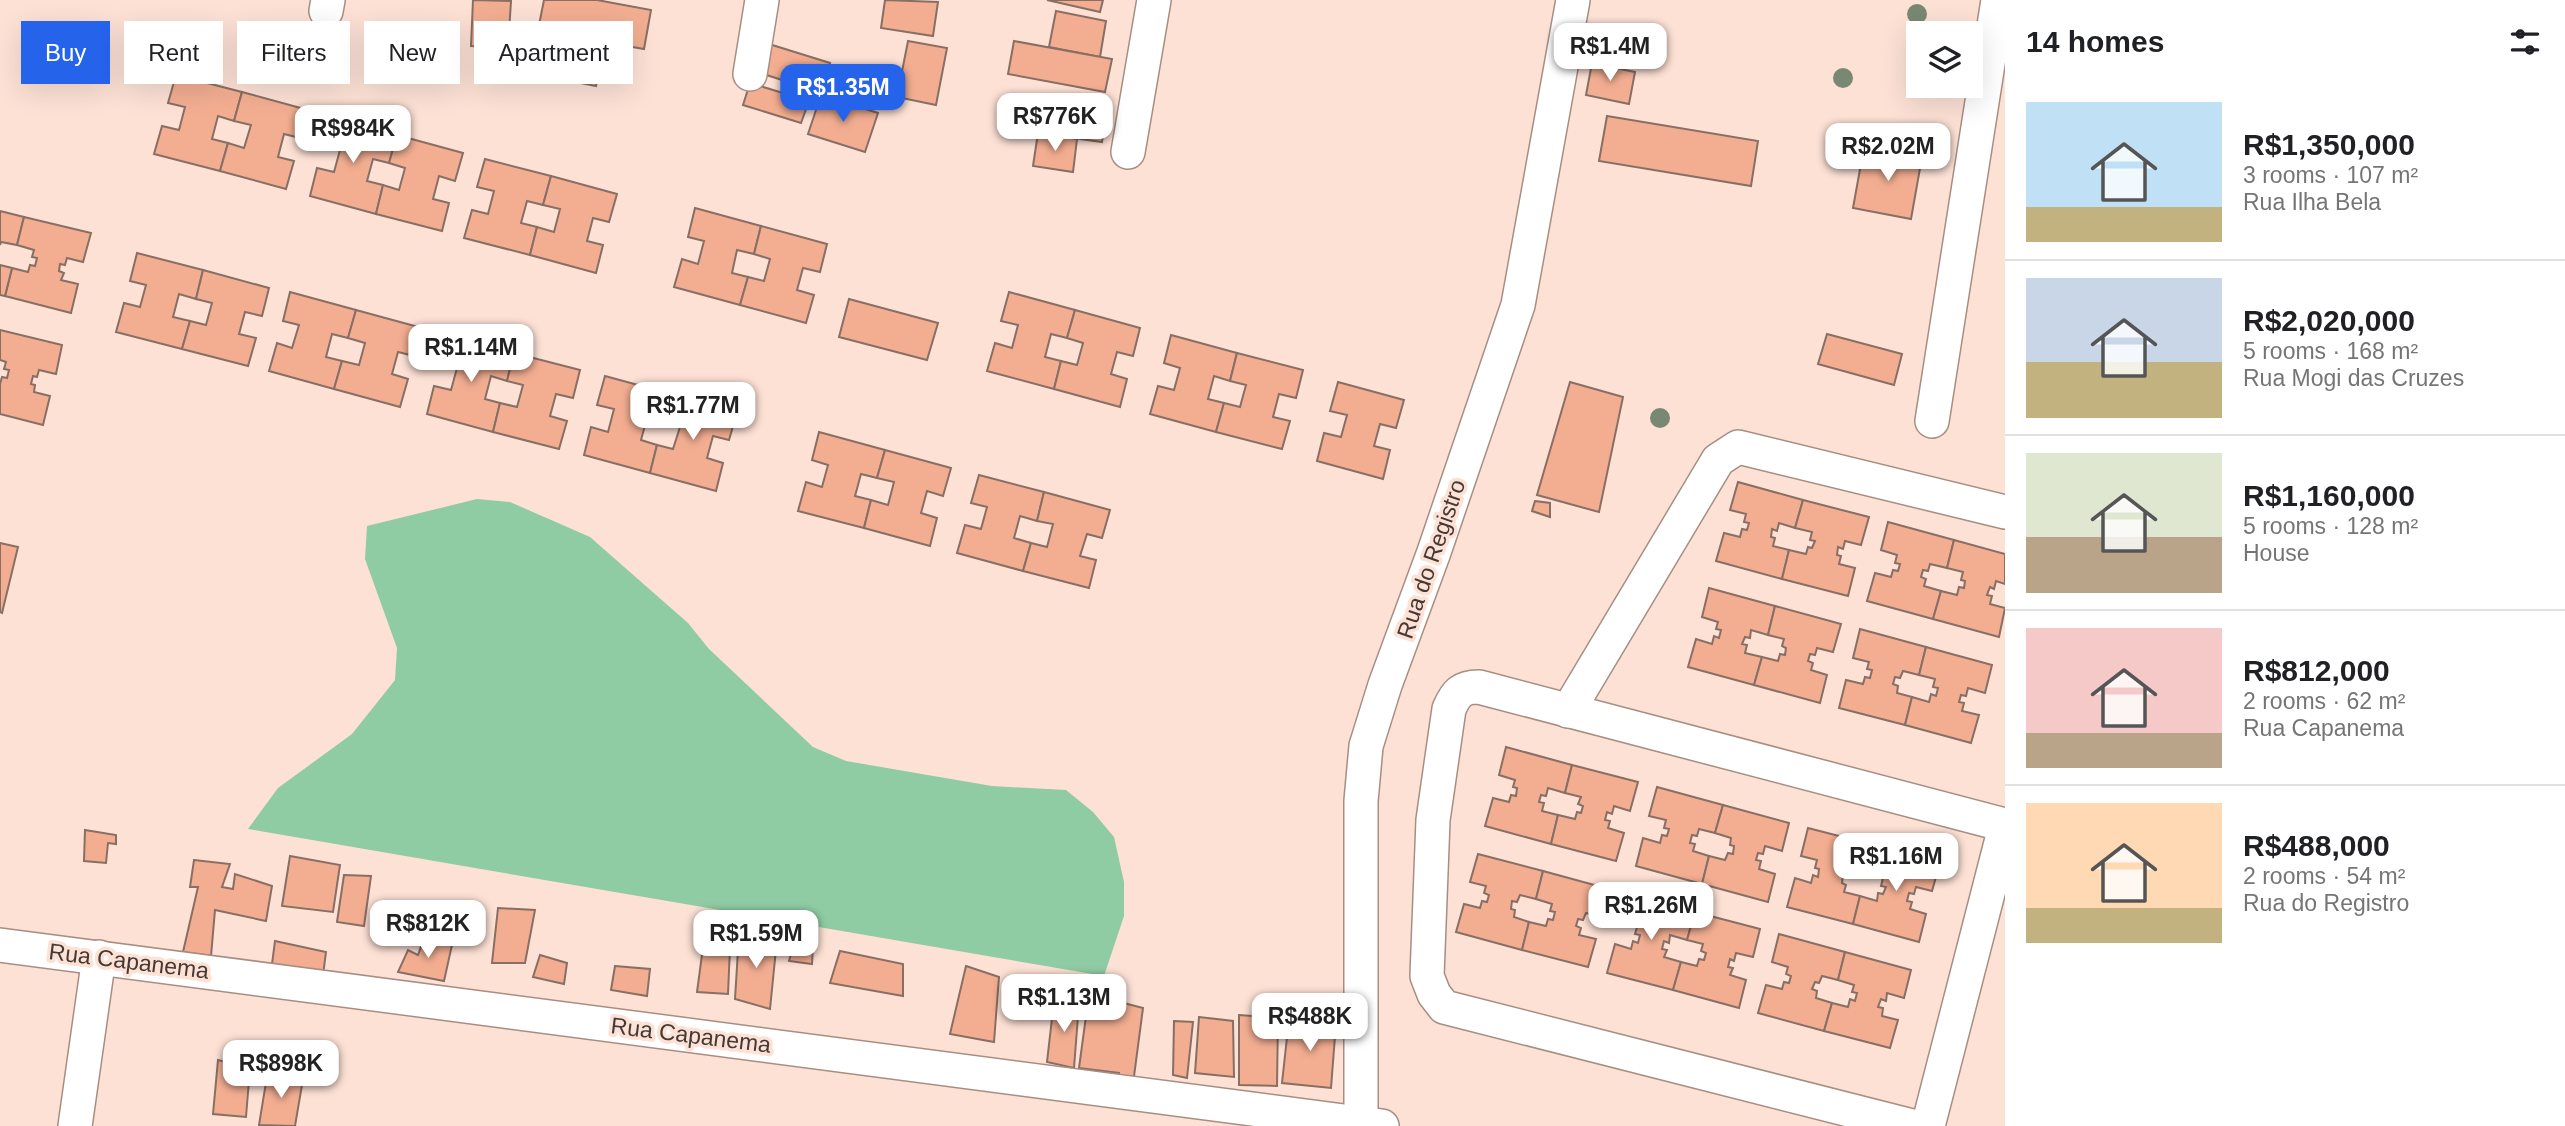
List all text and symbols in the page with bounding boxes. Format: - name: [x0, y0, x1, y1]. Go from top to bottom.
- chip: Buy: [21, 21, 110, 84]
- chip: Rent: [124, 21, 223, 84]
- chip: Filters: [237, 21, 350, 84]
- chip: New: [364, 21, 460, 84]
- chip: Apartment: [474, 21, 633, 84]
- map controls: [1906, 21, 1983, 98]
- button: layers: [1906, 21, 1983, 98]
- icon: filters: [2506, 23, 2544, 61]
- pin: R$1.4M: [1553, 24, 1667, 83]
- text: 14 homes: [2026, 25, 2164, 58]
- text: R$1.4M: [1570, 33, 1650, 59]
- pin: R$1.35M: [778, 64, 908, 124]
- text: R$1.35M: [796, 74, 890, 100]
- pin: R$776K: [998, 94, 1112, 153]
- text: R$776K: [1013, 103, 1097, 129]
- pin: R$984K: [296, 106, 410, 165]
- text: R$984K: [311, 115, 395, 141]
- pin: R$2.02M: [1823, 124, 1953, 183]
- text: R$1,350,000: [2243, 128, 2415, 161]
- icon: home: [2082, 130, 2166, 214]
- text: R$2.02M: [1841, 133, 1935, 159]
- text: 3 rooms · 107 m²: [2243, 162, 2418, 188]
- text: Rua Ilha Bela: [2243, 189, 2381, 215]
- text: R$2,020,000: [2243, 304, 2415, 337]
- icon: home: [2082, 306, 2166, 390]
- pin: R$1.14M: [406, 324, 536, 384]
- text: R$1.14M: [424, 334, 518, 360]
- text: 5 rooms · 168 m²: [2243, 338, 2418, 364]
- text: Rua Mogi das Cruzes: [2243, 365, 2464, 391]
- pin: R$1.77M: [628, 382, 758, 442]
- text: R$1.77M: [646, 392, 740, 418]
- street label: Rua do Registro: [1392, 476, 1470, 642]
- text: R$1,160,000: [2243, 479, 2415, 512]
- icon: home: [2082, 481, 2166, 565]
- text: 5 rooms · 128 m²: [2243, 513, 2418, 539]
- text: House: [2243, 540, 2309, 566]
- text: R$812,000: [2243, 654, 2390, 687]
- icon: home: [2082, 656, 2166, 740]
- text: 2 rooms · 62 m²: [2243, 688, 2405, 714]
- text: Rua Capanema: [2243, 715, 2404, 741]
- text: R$488,000: [2243, 829, 2390, 862]
- icon: home: [2082, 831, 2166, 915]
- pin: R$1.16M: [1831, 834, 1961, 893]
- text: R$1.16M: [1849, 843, 1943, 869]
- text: 2 rooms · 54 m²: [2243, 863, 2405, 889]
- pin: R$1.26M: [1586, 883, 1716, 942]
- text: Rua do Registro: [2243, 890, 2409, 916]
- text: R$1.26M: [1604, 892, 1698, 918]
- pin: R$812K: [371, 900, 485, 960]
- text: R$812K: [386, 910, 470, 936]
- pin: R$1.59M: [691, 911, 821, 970]
- text: R$1.59M: [709, 920, 803, 946]
- street label: Rua Capanema: [47, 938, 211, 984]
- pin: R$1.13M: [999, 974, 1129, 1034]
- text: R$1.13M: [1017, 984, 1111, 1010]
- pin: R$488K: [1253, 993, 1367, 1053]
- text: R$488K: [1268, 1003, 1352, 1029]
- street label: Rua Capanema: [609, 1012, 773, 1058]
- pin: R$898K: [224, 1040, 338, 1100]
- text: R$898K: [239, 1050, 323, 1076]

